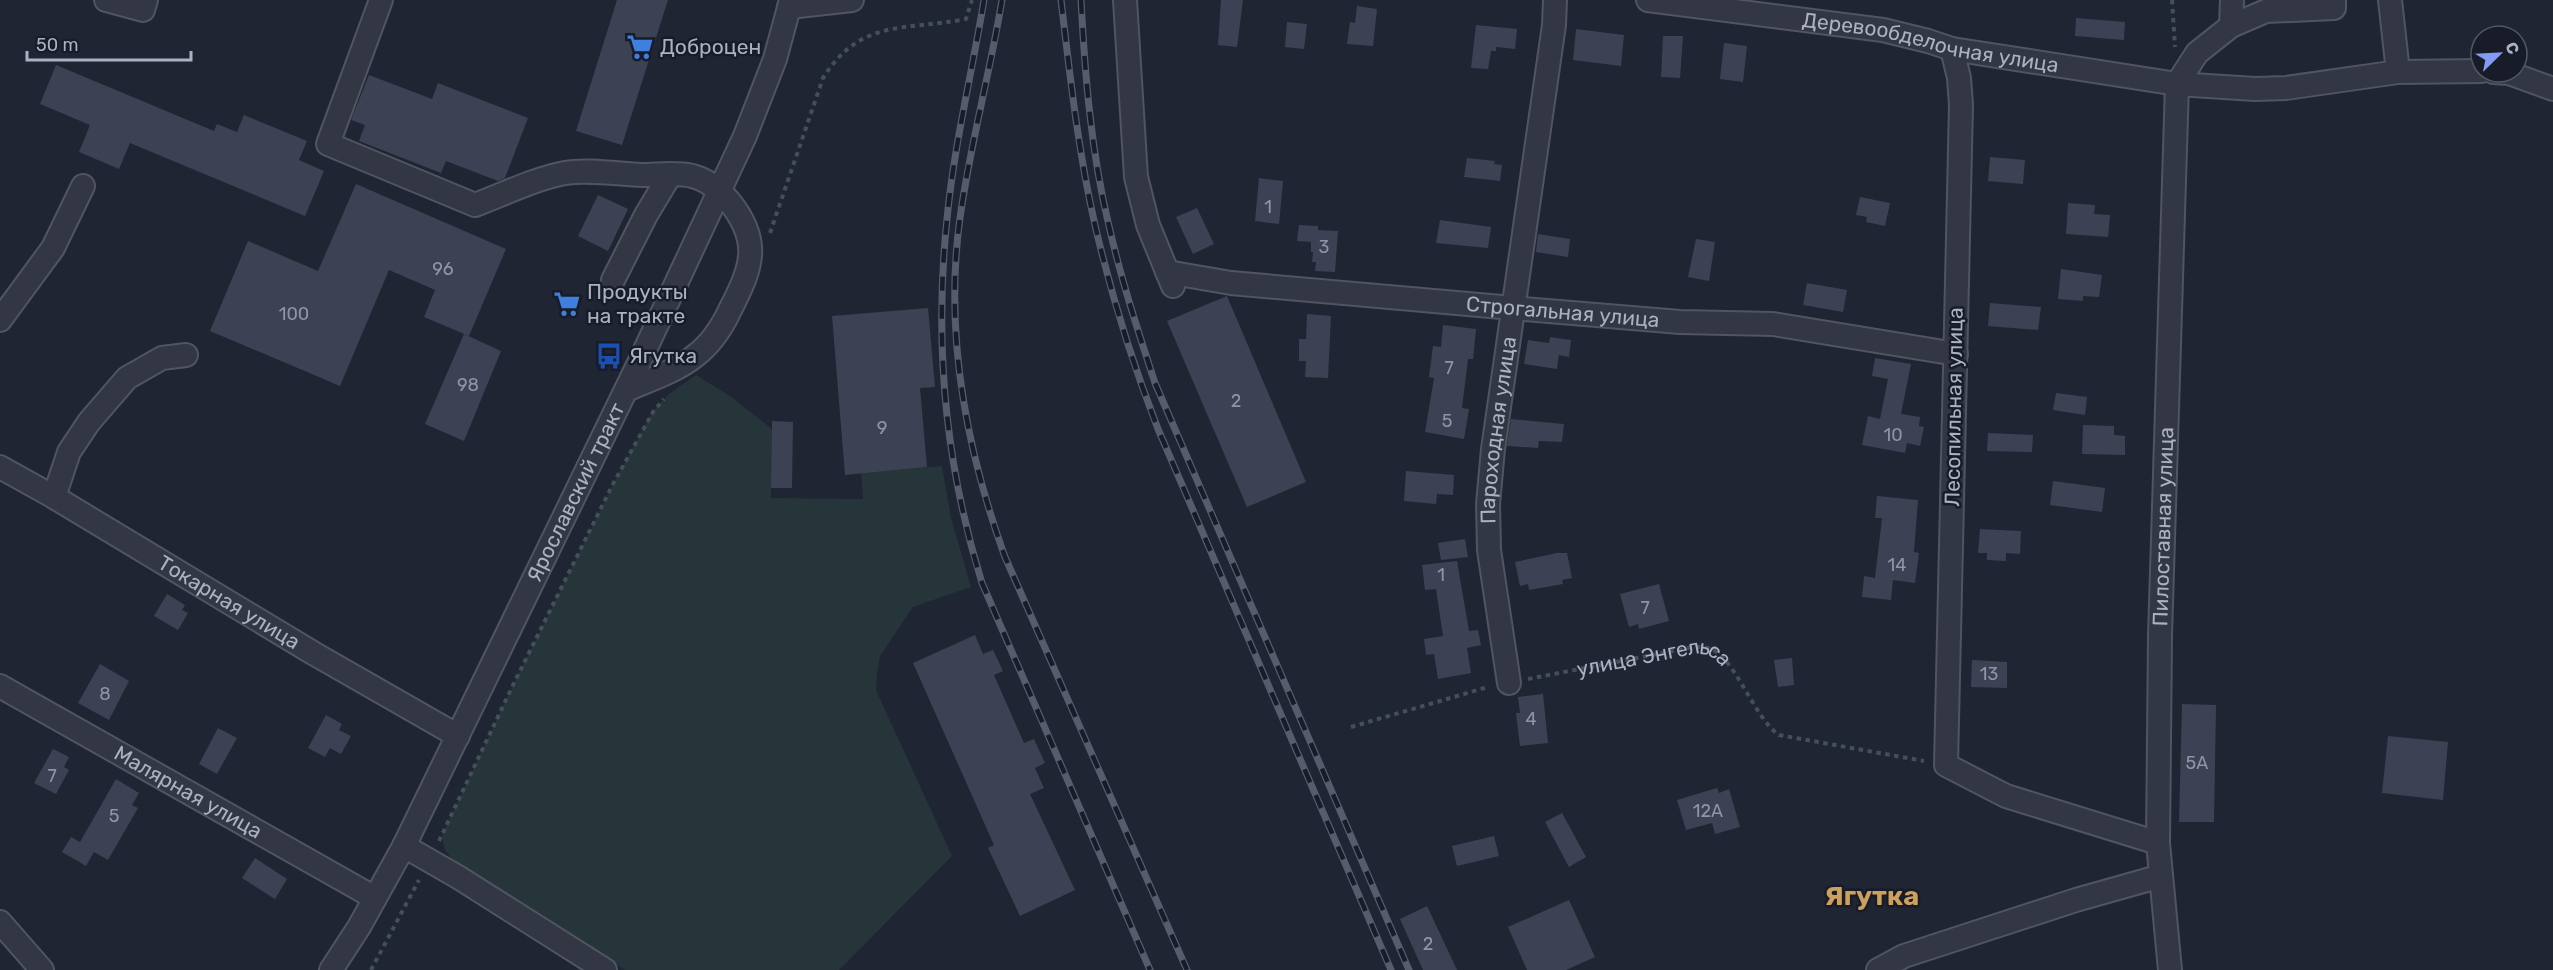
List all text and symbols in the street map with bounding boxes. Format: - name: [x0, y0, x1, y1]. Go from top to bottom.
- street label: Деревообделочная улица: [1801, 7, 2060, 77]
- scale bar: [27, 24, 190, 62]
- north arrow: [2469, 24, 2529, 84]
- supermarket icon: Доброцен: [625, 32, 655, 62]
- text: 50 m: [36, 34, 79, 56]
- place label: Доброцен: [660, 34, 761, 59]
- text: С: [2501, 39, 2523, 57]
- house number: 1: [1264, 196, 1272, 218]
- house number: 3: [1319, 236, 1329, 258]
- house number: 96: [432, 258, 454, 280]
- place label: Продукты на тракте: [587, 279, 688, 328]
- supermarket icon: Продукты на тракте: [552, 289, 582, 319]
- street label: Строгальная улица: [1465, 291, 1661, 332]
- house number: 100: [279, 303, 309, 325]
- street label: Лесопильная улица: [1939, 307, 1968, 507]
- street label: Пароходная улица: [1475, 335, 1521, 524]
- bus stop icon: Ягутка: [594, 341, 624, 371]
- place label: Ягутка: [629, 343, 697, 368]
- house number: 7: [1444, 357, 1454, 379]
- house number: 98: [457, 374, 479, 396]
- house number: 2: [1231, 390, 1241, 412]
- street label: Ярославский тракт: [521, 398, 630, 586]
- house number: 5: [1442, 410, 1452, 432]
- house number: 9: [877, 417, 887, 439]
- house number: 10: [1883, 424, 1903, 446]
- street label: Пилоставная улица: [2147, 427, 2178, 627]
- street label: Токарная улица: [154, 550, 305, 654]
- house number: 14: [1888, 554, 1906, 576]
- house number: 1: [1437, 564, 1445, 586]
- house number: 7: [1640, 597, 1650, 619]
- text: улица Энгельса: [1575, 633, 1737, 681]
- street label: улица Энгельса: [1571, 659, 1729, 685]
- house number: 13: [1980, 663, 1998, 685]
- house number: 8: [99, 683, 111, 705]
- house number: 4: [1525, 708, 1537, 730]
- street label: Малярная улица: [110, 740, 267, 844]
- house number: 5А: [2186, 752, 2208, 774]
- house number: 7: [47, 765, 57, 787]
- house number: 12А: [1693, 800, 1723, 822]
- house number: 5: [109, 805, 119, 827]
- district label: Ягутка: [1825, 880, 1919, 912]
- house number: 2: [1423, 933, 1433, 955]

